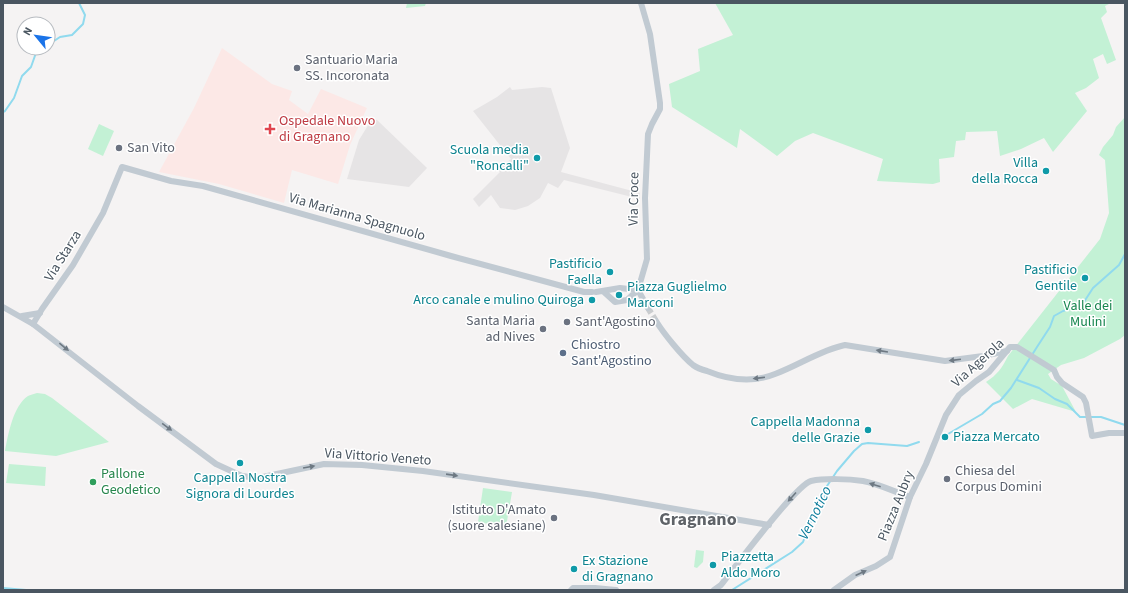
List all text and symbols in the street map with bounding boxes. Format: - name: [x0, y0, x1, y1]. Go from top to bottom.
- north arrow: [16, 16, 56, 56]
- text: N: [19, 25, 36, 38]
- place label: Santuario Maria SS. Incoronata: [305, 50, 398, 86]
- marker: Santuario Maria SS. Incoronata: [292, 63, 302, 73]
- place label: Ospedale Nuovo di Gragnano: [279, 111, 375, 147]
- marker: Ospedale Nuovo di Gragnano: [264, 123, 276, 135]
- place label: San Vito: [127, 138, 175, 158]
- place label: Scuola media "Roncalli": [450, 140, 529, 176]
- marker: San Vito: [114, 143, 124, 153]
- marker: Scuola media "Roncalli": [532, 153, 542, 163]
- place label: Villa della Rocca: [971, 153, 1038, 189]
- marker: Villa della Rocca: [1041, 166, 1051, 176]
- street label: Via Croce: [624, 172, 644, 226]
- street label: Via Marianna Spagnuolo: [286, 188, 428, 246]
- street label: Via Starza: [40, 227, 86, 285]
- place label: Pastificio Faella: [549, 254, 602, 290]
- place label: Pastificio Gentile: [1024, 260, 1077, 296]
- marker: Pastificio Faella: [605, 267, 615, 277]
- marker: Pastificio Gentile: [1080, 273, 1090, 283]
- place label: Piazza Guglielmo Marconi: [627, 277, 727, 313]
- place label: Arco canale e mulino Quiroga: [413, 290, 584, 310]
- marker: Piazza Guglielmo Marconi: [614, 290, 624, 300]
- marker: Arco canale e mulino Quiroga: [587, 295, 597, 305]
- park label: Valle dei Mulini: [1064, 296, 1113, 332]
- place label: Santa Maria ad Nives: [466, 311, 535, 347]
- place label: Sant'Agostino: [575, 312, 656, 332]
- marker: Sant'Agostino: [562, 317, 572, 327]
- marker: Santa Maria ad Nives: [538, 324, 548, 334]
- street label: Via Agerola: [947, 334, 1009, 392]
- place label: Chiostro Sant'Agostino: [571, 335, 652, 371]
- one-way arrow: [59, 343, 70, 352]
- marker: Chiostro Sant'Agostino: [558, 348, 568, 358]
- one-way arrow: [876, 348, 888, 354]
- one-way arrow: [949, 357, 961, 364]
- one-way arrow: [753, 375, 765, 381]
- place label: Cappella Madonna delle Grazie: [751, 412, 860, 448]
- one-way arrow: [161, 423, 172, 431]
- marker: Cappella Madonna delle Grazie: [863, 425, 873, 435]
- place label: Piazza Mercato: [953, 427, 1040, 447]
- marker: Piazza Mercato: [940, 432, 950, 442]
- street label: Via Vittorio Veneto: [324, 443, 432, 471]
- marker: Cappella Nostra Signora di Lourdes: [235, 458, 245, 468]
- place label: Chiesa del Corpus Domini: [955, 461, 1042, 497]
- one-way arrow: [302, 463, 315, 469]
- place label: Pallone Geodetico: [101, 464, 161, 500]
- street label: Piazza Aubry: [873, 467, 919, 544]
- place label: Cappella Nostra Signora di Lourdes: [186, 468, 295, 504]
- one-way arrow: [446, 471, 458, 478]
- marker: Chiesa del Corpus Domini: [942, 474, 952, 484]
- marker: Pallone Geodetico: [88, 477, 98, 487]
- water label: Vernotico: [793, 482, 837, 543]
- one-way arrow: [868, 482, 880, 488]
- one-way arrow: [787, 492, 797, 502]
- place label: Istituto D'Amato (suore salesiane): [448, 500, 546, 536]
- district label: Gragnano: [659, 507, 737, 532]
- marker: Istituto D'Amato (suore salesiane): [549, 513, 559, 523]
- place label: Piazzetta Aldo Moro: [721, 547, 780, 583]
- place label: Ex Stazione di Gragnano: [582, 551, 653, 587]
- marker: Piazzetta Aldo Moro: [708, 560, 718, 570]
- marker: Ex Stazione di Gragnano: [569, 564, 579, 574]
- one-way arrow: [856, 569, 868, 575]

